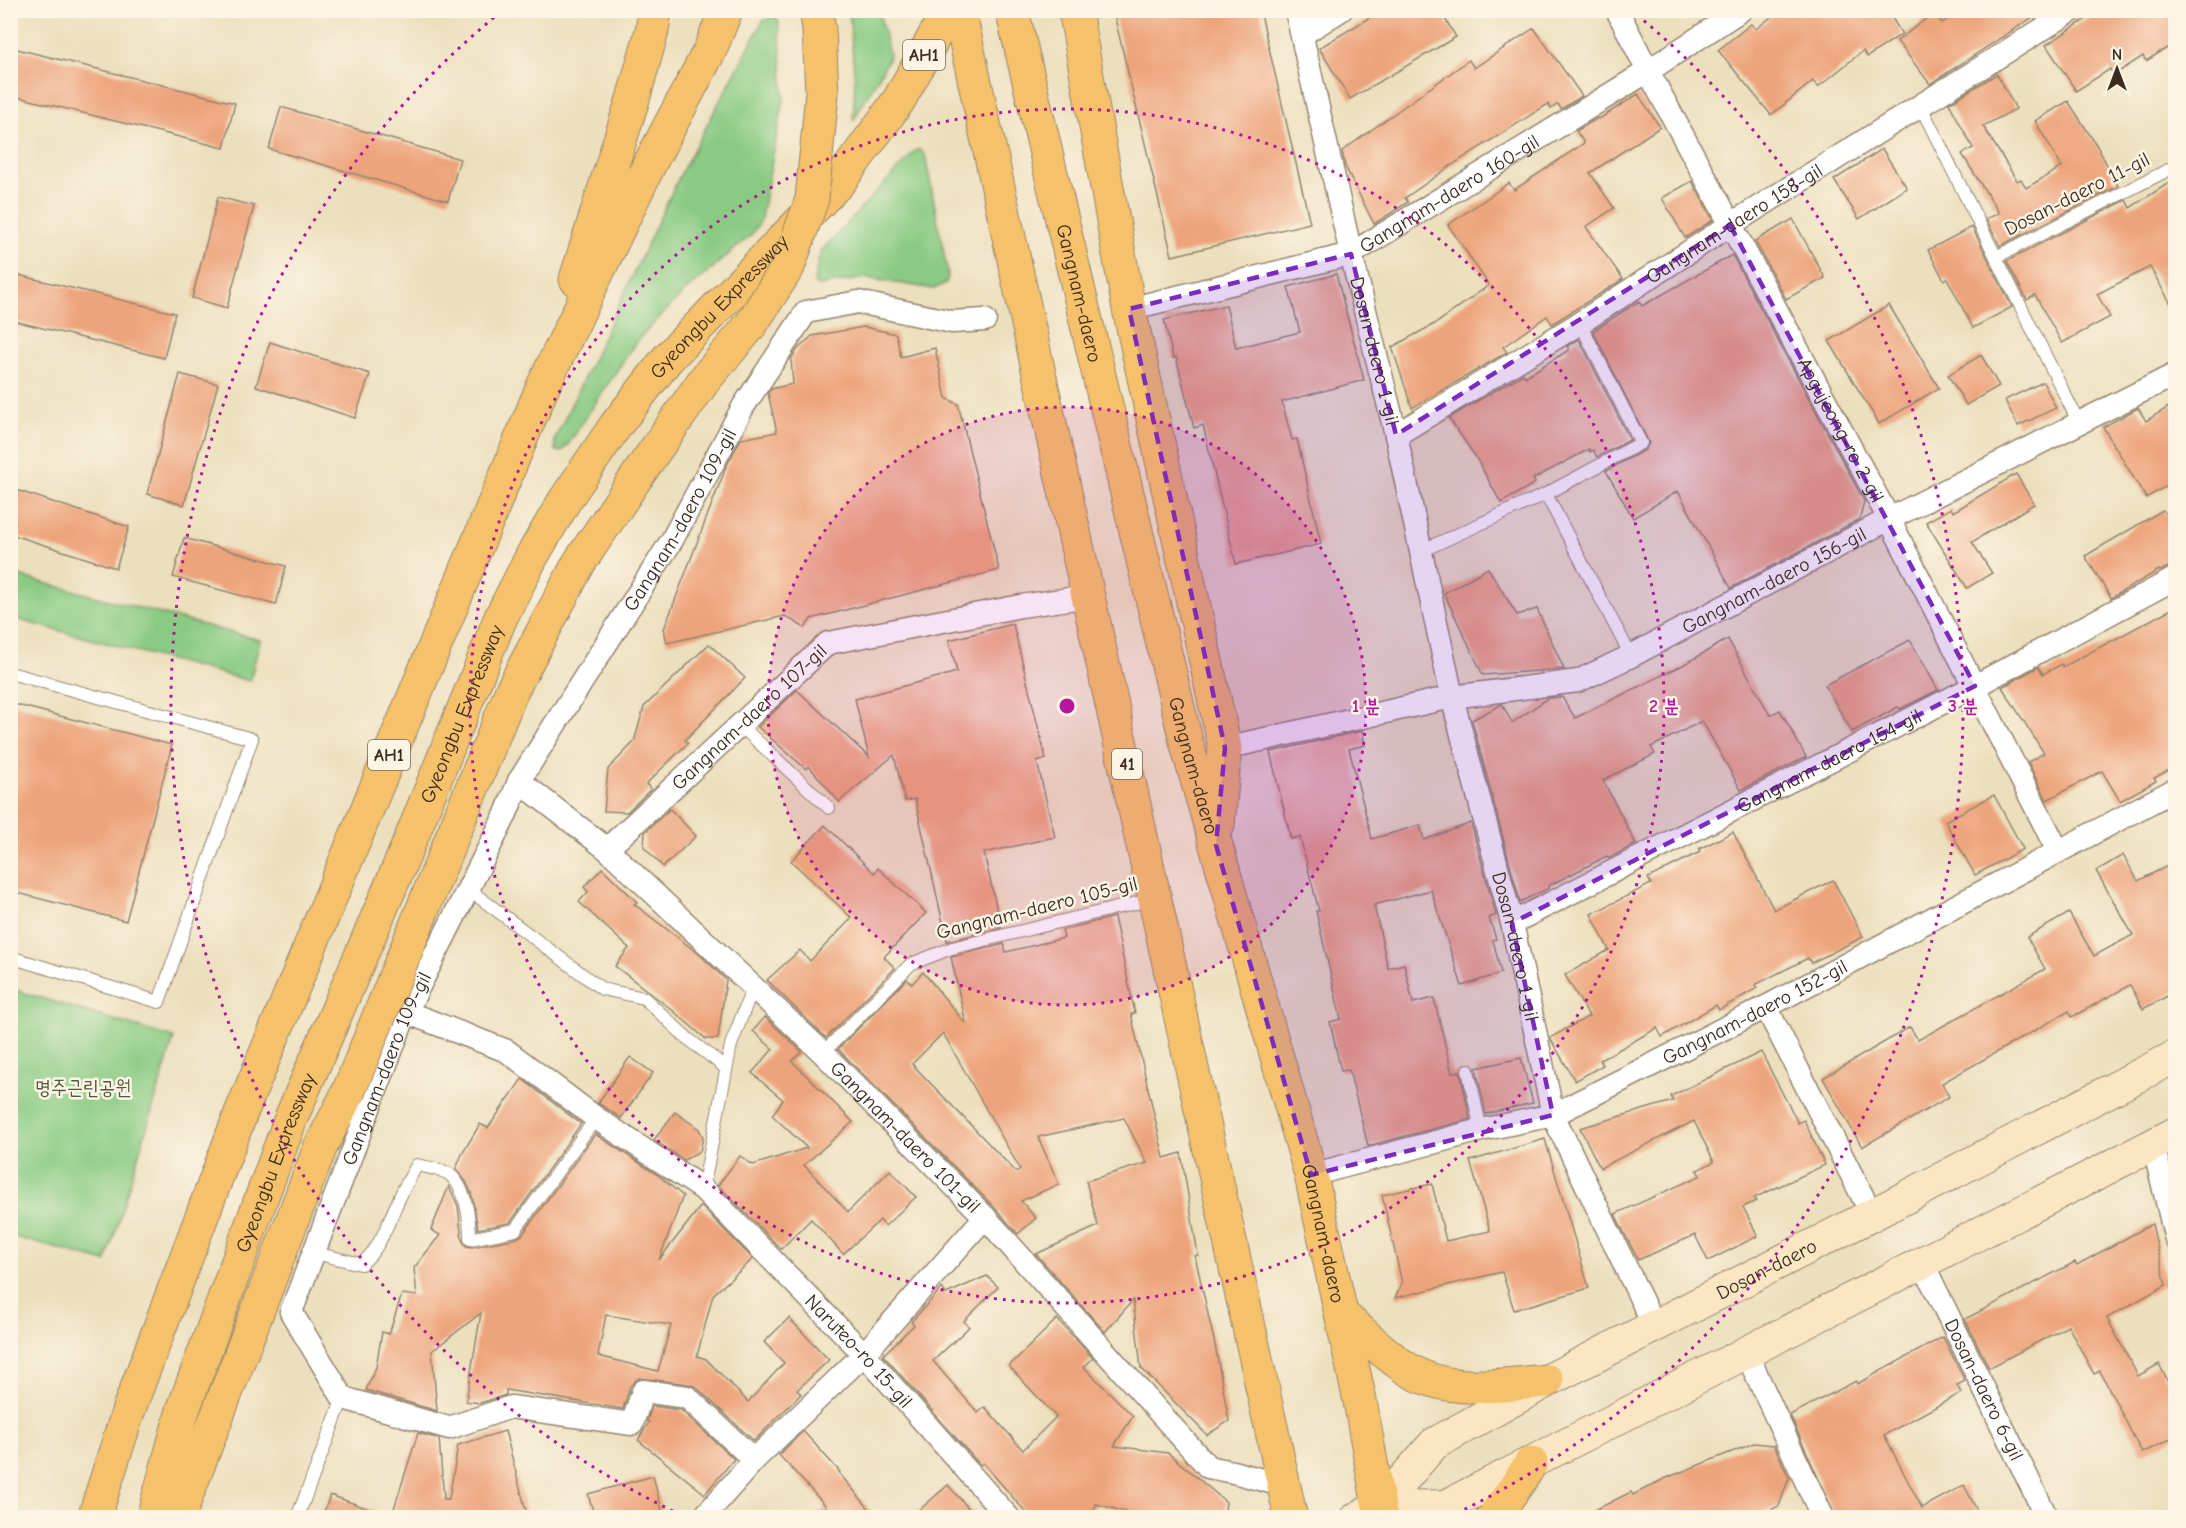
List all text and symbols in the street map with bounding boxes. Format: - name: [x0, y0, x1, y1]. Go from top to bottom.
- north arrow: [2087, 39, 2147, 99]
- road number: AH1: [903, 40, 945, 70]
- text: N: [2112, 46, 2122, 64]
- street label: Gangnam-daero 160-gil: [1355, 130, 1543, 258]
- street label: Dosan-daero 11-gil: [2001, 147, 2153, 241]
- street label: Gangnam-daero 158-gil: [1642, 159, 1827, 288]
- street label: Gangnam-daero: [1052, 222, 1107, 365]
- street label: Gyeongbu Expressway: [645, 230, 793, 383]
- street label: Dosan-daero 1-gil: [1346, 274, 1405, 428]
- street label: Apgujeong-ro 2-gil: [1793, 354, 1889, 506]
- street label: Gangnam-daero 109-gil: [618, 425, 741, 615]
- street label: Gangnam-daero 156-gil: [1678, 522, 1870, 638]
- street label: Gyeongbu Expressway: [415, 622, 508, 806]
- street label: Gangnam-daero 107-gil: [667, 639, 831, 795]
- street label: Gangnam-daero: [1164, 694, 1224, 837]
- centre of rings: [1057, 696, 1077, 716]
- text: 1 분: [1352, 696, 1380, 717]
- text: 2 분: [1649, 696, 1679, 717]
- text: 3 분: [1948, 696, 1978, 717]
- street label: Gangnam-daero 154-gil: [1733, 704, 1925, 818]
- road number: AH1: [368, 740, 410, 770]
- road number: 41: [1112, 749, 1142, 779]
- street label: Dosan-daero 1-gil: [1487, 869, 1544, 1023]
- street label: Gangnam-daero 105-gil: [934, 872, 1140, 944]
- street label: Gangnam-daero 152-gil: [1658, 954, 1851, 1069]
- street label: Gangnam-daero 109-gil: [337, 968, 436, 1168]
- street label: Gangnam-daero 101-gil: [826, 1056, 985, 1217]
- street label: Gyeongbu Expressway: [231, 1070, 320, 1256]
- park label: 명주근린공원: [35, 1076, 131, 1099]
- street label: Gangnam-daero: [1297, 1161, 1350, 1305]
- street label: Dosan-daero: [1712, 1234, 1821, 1304]
- street label: Naruteo-ro 15-gil: [801, 1289, 917, 1412]
- street label: Dosan-daero 6-gil: [1940, 1315, 2029, 1464]

